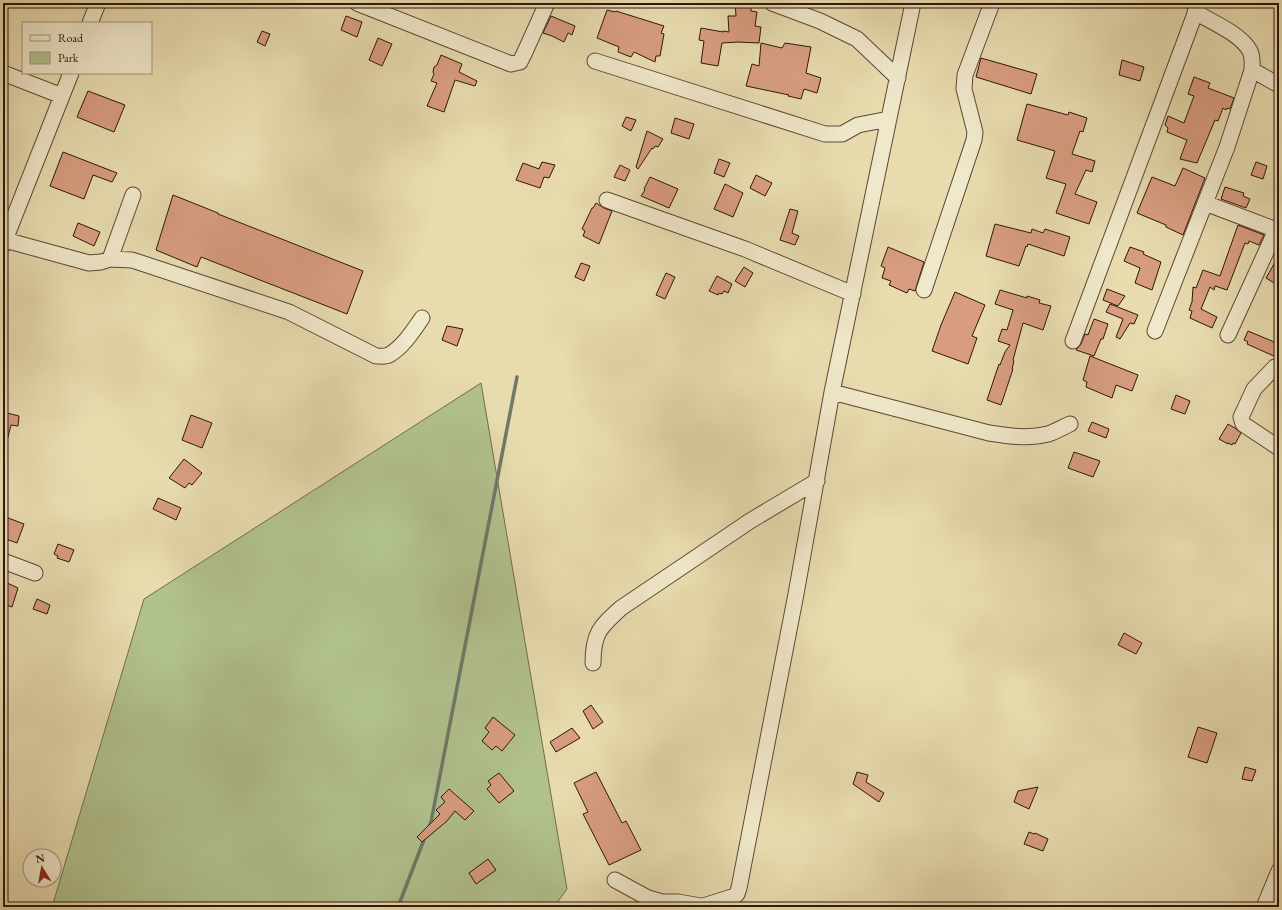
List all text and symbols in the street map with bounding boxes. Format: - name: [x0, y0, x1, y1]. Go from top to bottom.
- legend: [22, 22, 152, 74]
- text: Road: [58, 30, 84, 46]
- text: Park: [58, 50, 79, 66]
- north arrow: [22, 848, 62, 888]
- text: N: [34, 850, 46, 866]

